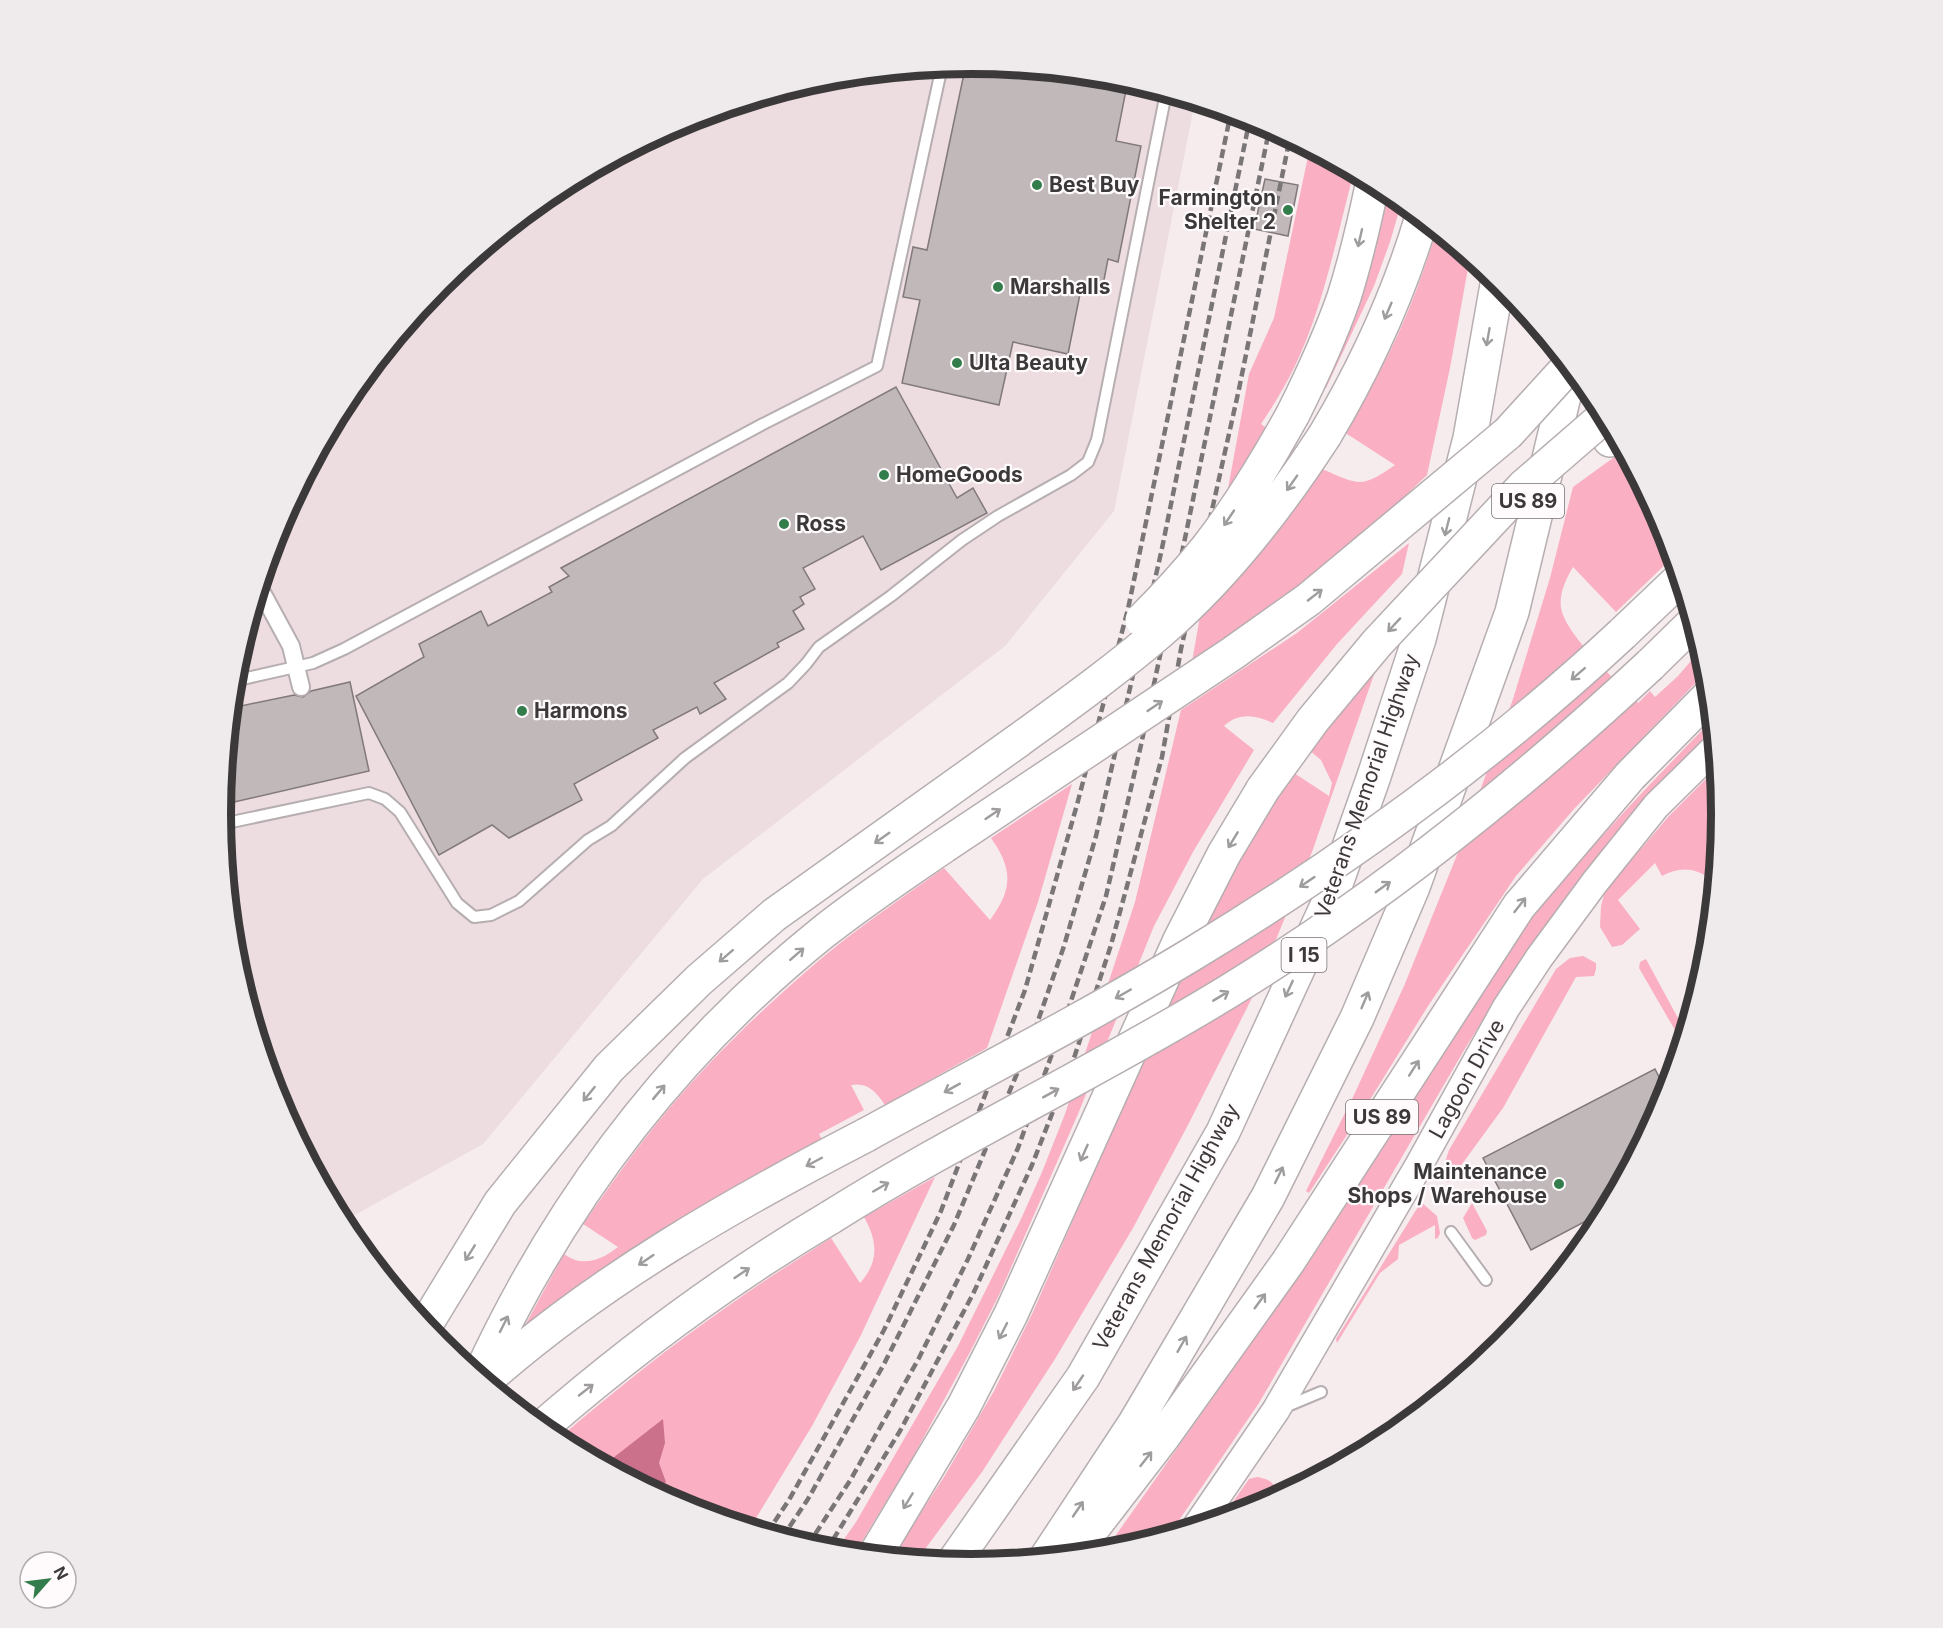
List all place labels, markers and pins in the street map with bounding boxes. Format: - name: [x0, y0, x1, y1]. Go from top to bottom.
- place label: Best Buy: [1049, 172, 1140, 197]
- marker: Best Buy: [1030, 178, 1044, 192]
- place label: Farmington Shelter 2: [1158, 185, 1276, 234]
- marker: Farmington Shelter 2: [1281, 203, 1295, 217]
- place label: Marshalls: [1010, 274, 1110, 299]
- marker: Marshalls: [991, 280, 1005, 294]
- place label: Ulta Beauty: [969, 350, 1088, 375]
- marker: Ulta Beauty: [950, 356, 964, 370]
- place label: HomeGoods: [896, 462, 1023, 487]
- marker: HomeGoods: [877, 468, 891, 482]
- place label: Ross: [796, 511, 846, 536]
- marker: Ross: [777, 517, 791, 531]
- place label: Harmons: [534, 698, 627, 723]
- marker: Harmons: [515, 704, 529, 718]
- place label: Maintenance Shops / Warehouse: [1348, 1159, 1547, 1208]
- marker: Maintenance Shops / Warehouse: [1552, 1177, 1566, 1191]

